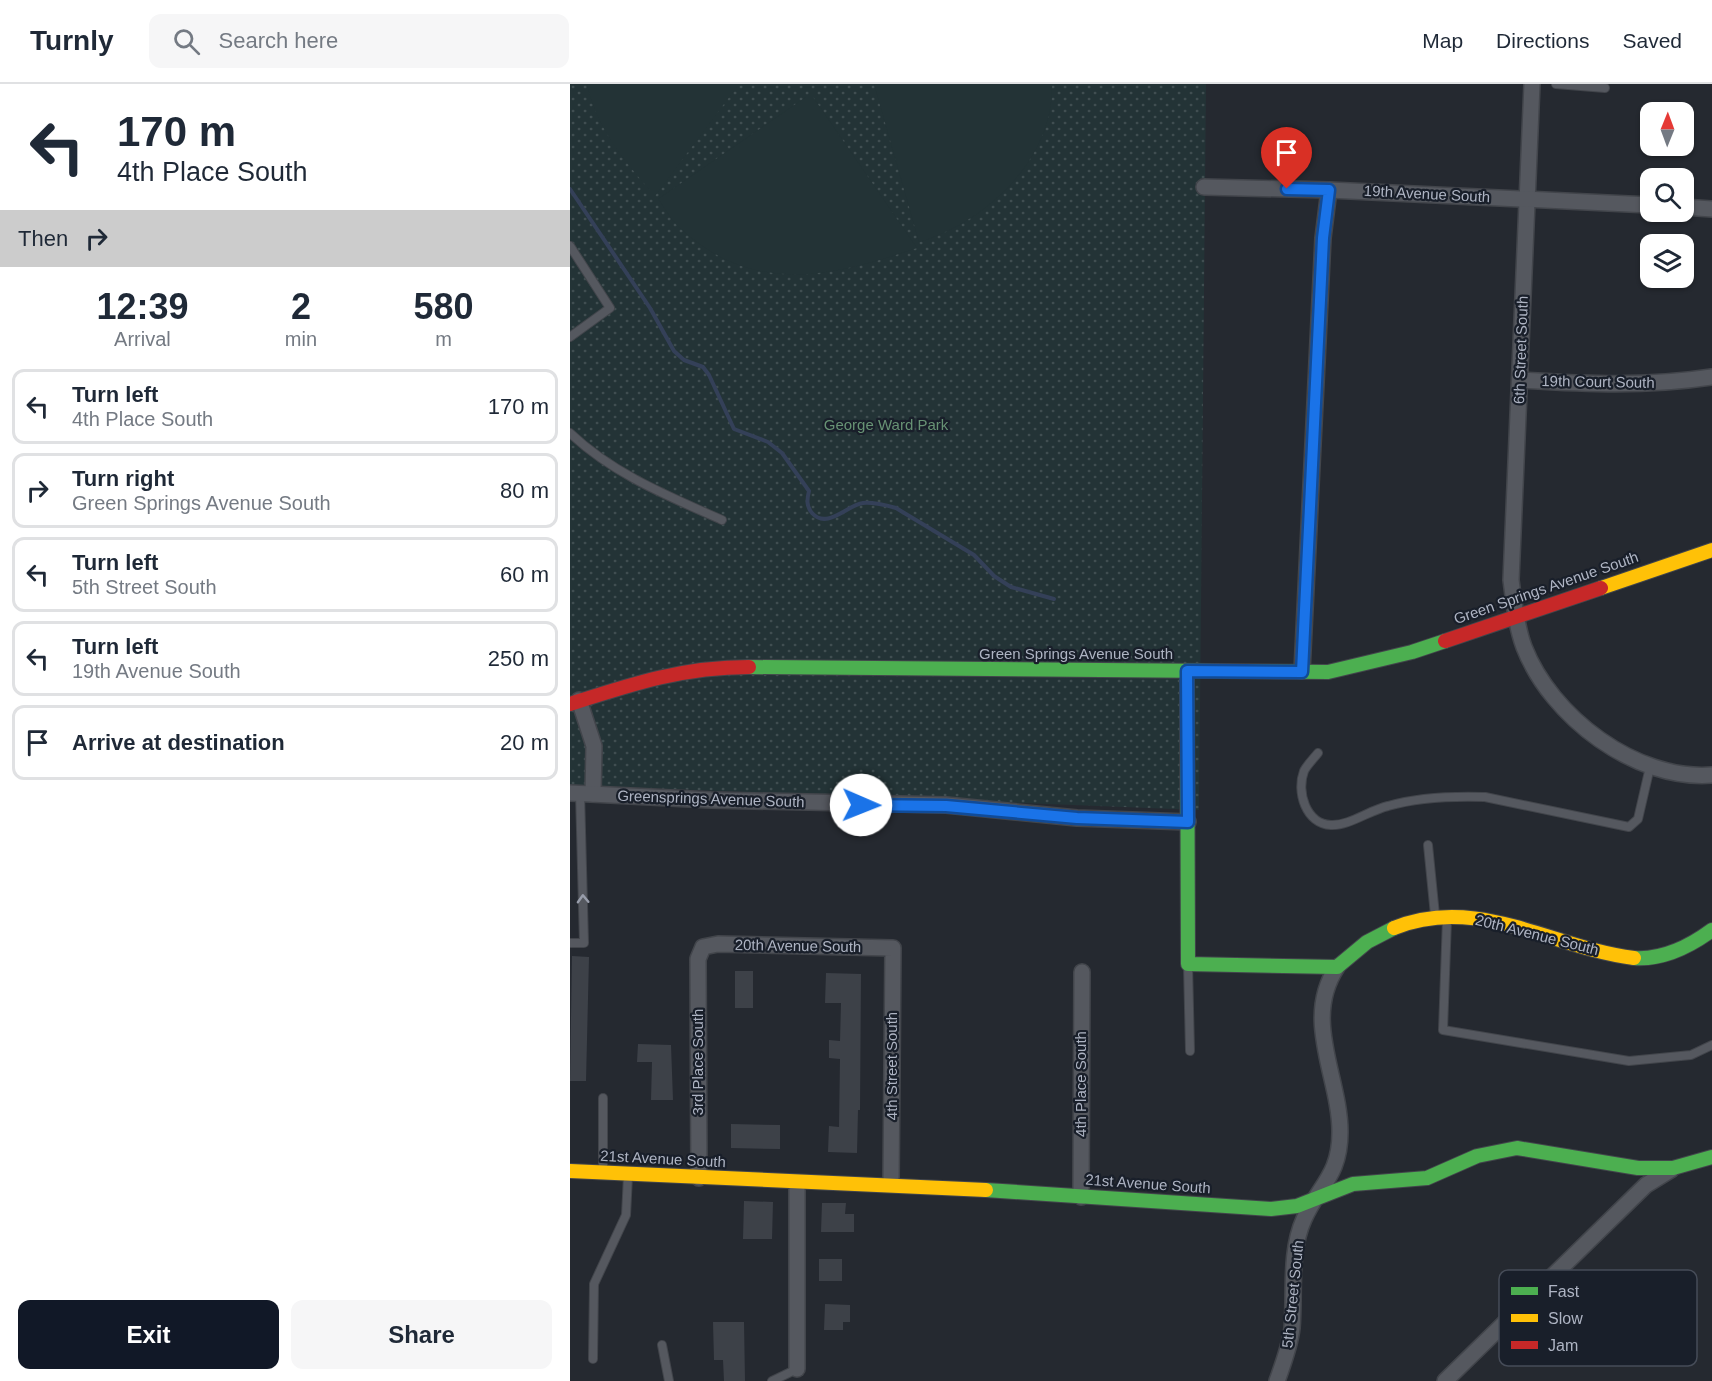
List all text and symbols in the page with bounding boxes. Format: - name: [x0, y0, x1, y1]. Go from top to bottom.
- search box: [149, 14, 569, 68]
- text: Turnly: [30, 25, 113, 56]
- icon: search: [170, 25, 203, 58]
- text: Search here: [218, 28, 338, 53]
- text: Map: [1422, 29, 1463, 52]
- text: Directions: [1496, 29, 1589, 52]
- text: Saved: [1622, 29, 1682, 52]
- north arrow: [1640, 102, 1694, 156]
- map controls: [1640, 102, 1694, 288]
- icon: left: [18, 108, 96, 186]
- text: 170 m: [117, 108, 236, 155]
- pin: [1261, 127, 1312, 189]
- icon: arrive: [1270, 136, 1303, 169]
- text: 4th Place South: [117, 157, 308, 187]
- button: search: [1640, 168, 1694, 222]
- street label: 19th Avenue South: [1363, 182, 1491, 205]
- icon: right: [80, 222, 113, 255]
- text: Then: [18, 226, 68, 251]
- button: layers: [1640, 234, 1694, 288]
- text: 12:39: [96, 286, 188, 327]
- text: 2: [291, 286, 311, 327]
- text: 580: [413, 286, 474, 327]
- street label: 6th Street South: [1510, 296, 1531, 404]
- text: Arrival: [114, 328, 171, 350]
- text: min: [285, 328, 317, 350]
- text: m: [435, 328, 452, 350]
- street label: 19th Court South: [1541, 372, 1655, 391]
- text: Turn left: [72, 382, 158, 407]
- icon: left: [21, 390, 54, 423]
- text: 170 m: [488, 394, 549, 419]
- text: 4th Place South: [72, 408, 213, 430]
- park label: George Ward Park: [824, 416, 949, 433]
- text: Turn right: [72, 466, 174, 491]
- icon: right: [21, 474, 54, 507]
- text: 80 m: [500, 478, 549, 503]
- text: Green Springs Avenue South: [72, 492, 331, 514]
- street label: Green Springs Avenue South: [1451, 548, 1640, 627]
- text: Turn left: [72, 550, 158, 575]
- icon: left: [21, 558, 54, 591]
- text: 60 m: [500, 562, 549, 587]
- text: 5th Street South: [72, 576, 217, 598]
- text: Turn left: [72, 634, 158, 659]
- icon: left: [21, 642, 54, 675]
- street label: Green Springs Avenue South: [979, 645, 1173, 662]
- text: 250 m: [488, 646, 549, 671]
- text: 19th Avenue South: [72, 660, 241, 682]
- icon: arrive: [21, 726, 54, 759]
- text: Arrive at destination: [72, 730, 285, 755]
- text: 20 m: [500, 730, 549, 755]
- position arrow: [829, 773, 893, 837]
- street label: Greensprings Avenue South: [617, 787, 805, 810]
- one-way arrow: [577, 894, 589, 903]
- street label: 20th Avenue South: [1474, 911, 1601, 958]
- street label: 20th Avenue South: [735, 936, 861, 955]
- street label: 3rd Place South: [689, 1009, 706, 1115]
- street label: 4th Street South: [883, 1012, 900, 1120]
- street label: 4th Place South: [1072, 1031, 1089, 1137]
- street label: 21st Avenue South: [600, 1147, 726, 1170]
- street label: 21st Avenue South: [1085, 1171, 1211, 1196]
- street label: 5th Street South: [1278, 1239, 1307, 1349]
- legend: [1499, 1270, 1697, 1366]
- text: Fast: [1548, 1283, 1580, 1300]
- button: Exit: [18, 1300, 279, 1369]
- button: Share: [291, 1300, 552, 1369]
- text: Slow: [1548, 1310, 1583, 1327]
- text: Jam: [1548, 1337, 1578, 1354]

